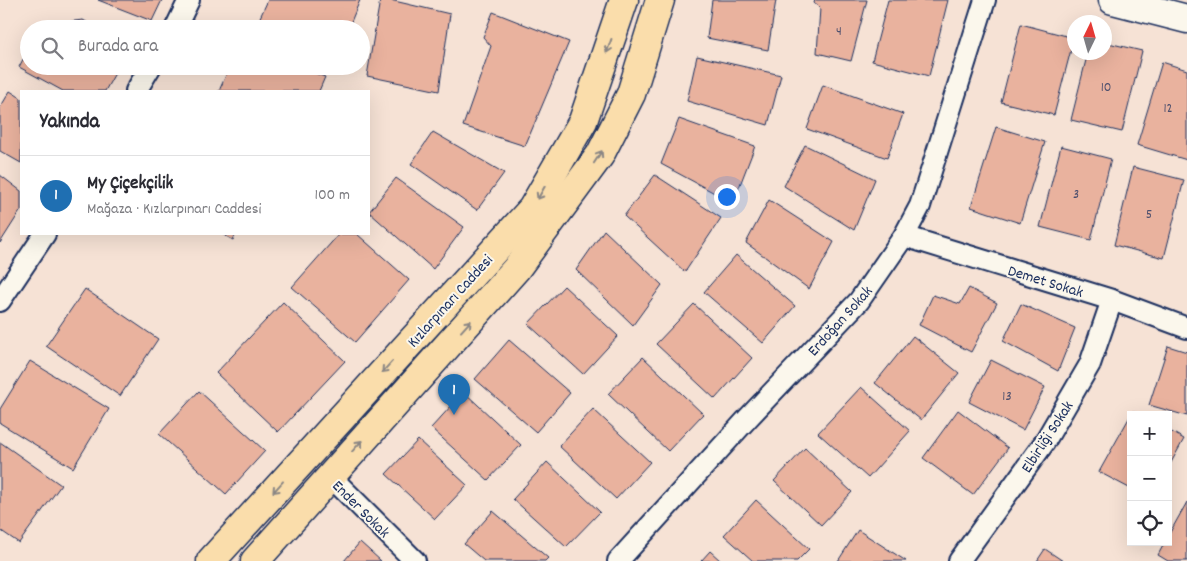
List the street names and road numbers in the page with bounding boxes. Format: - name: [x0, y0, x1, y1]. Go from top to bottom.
- street label: Kızlarpınarı Caddesi: [403, 250, 499, 353]
- street label: Demet Sokak: [1005, 260, 1086, 305]
- street label: Erdoğan Sokak: [803, 281, 879, 362]
- street label: Elbirliği Sokak: [1016, 397, 1080, 478]
- street label: Ender Sokak: [326, 476, 394, 544]

